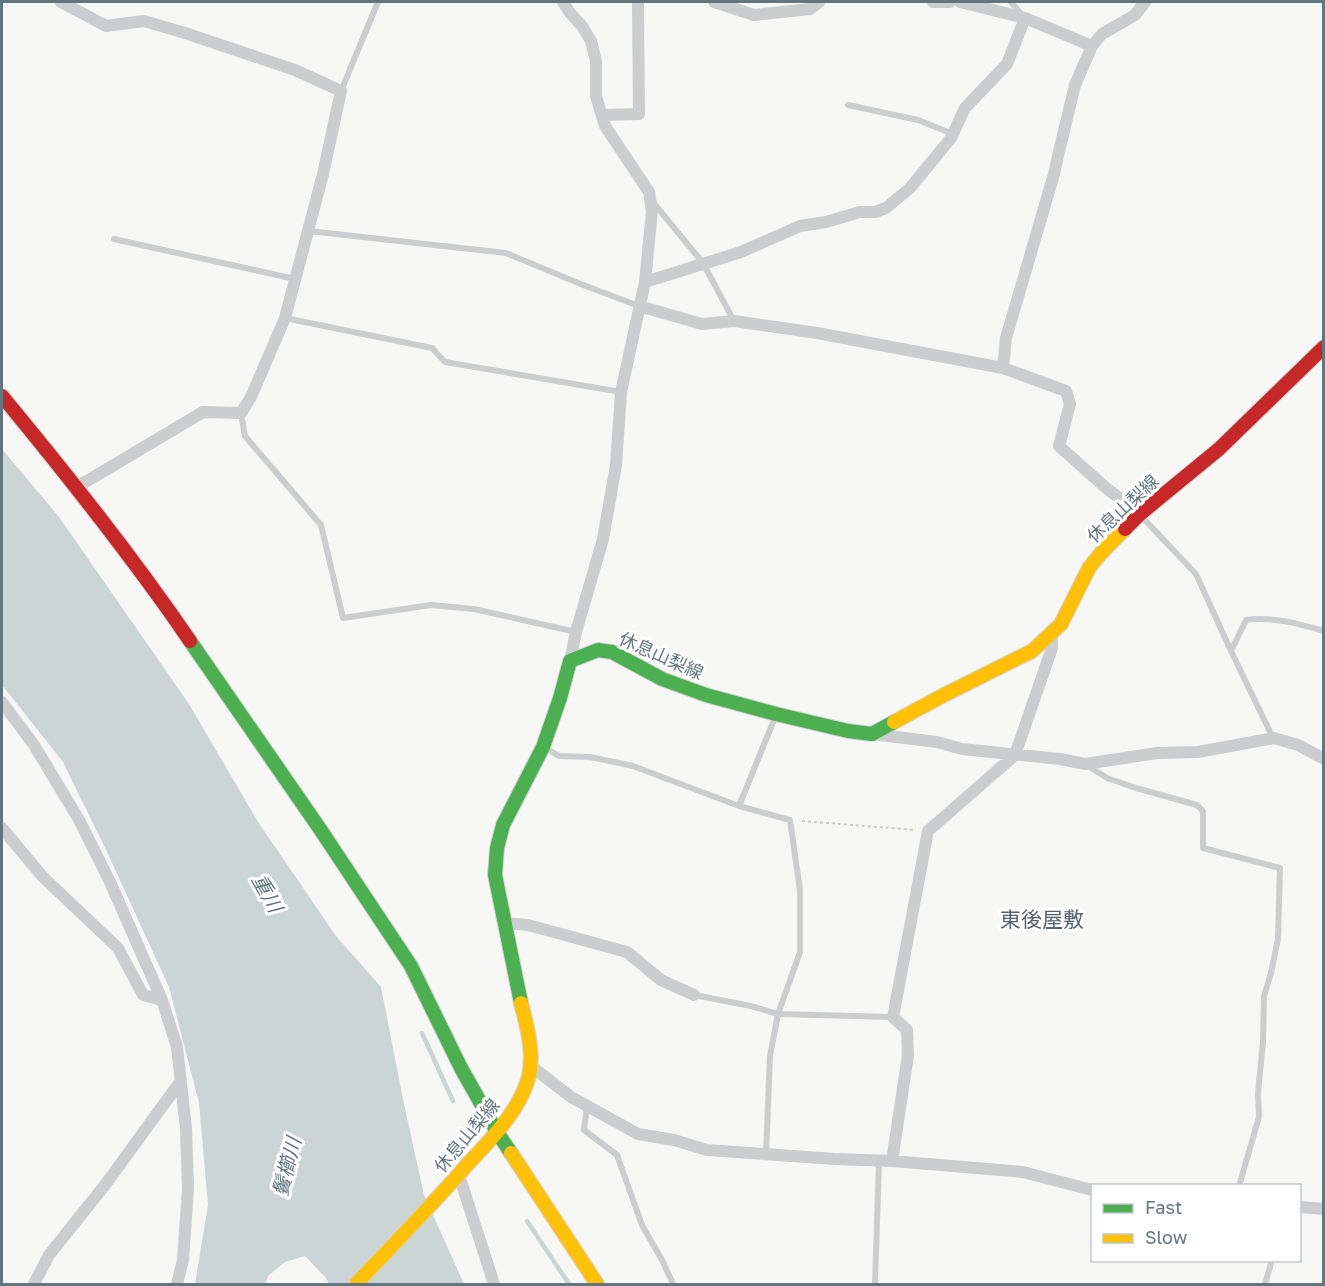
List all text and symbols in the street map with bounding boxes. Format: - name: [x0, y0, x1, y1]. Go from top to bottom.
- street label: 休息山梨線: [1082, 470, 1163, 547]
- street label: 休息山梨線: [616, 627, 707, 683]
- water label: 重川: [248, 869, 289, 918]
- district label: 東後屋敷: [1000, 906, 1084, 932]
- street label: 休息山梨線: [429, 1094, 504, 1177]
- water label: 鬢櫛川: [267, 1133, 305, 1199]
- legend: [1091, 1184, 1301, 1262]
- text: Fast: [1145, 1196, 1182, 1218]
- text: Slow: [1145, 1226, 1188, 1248]

